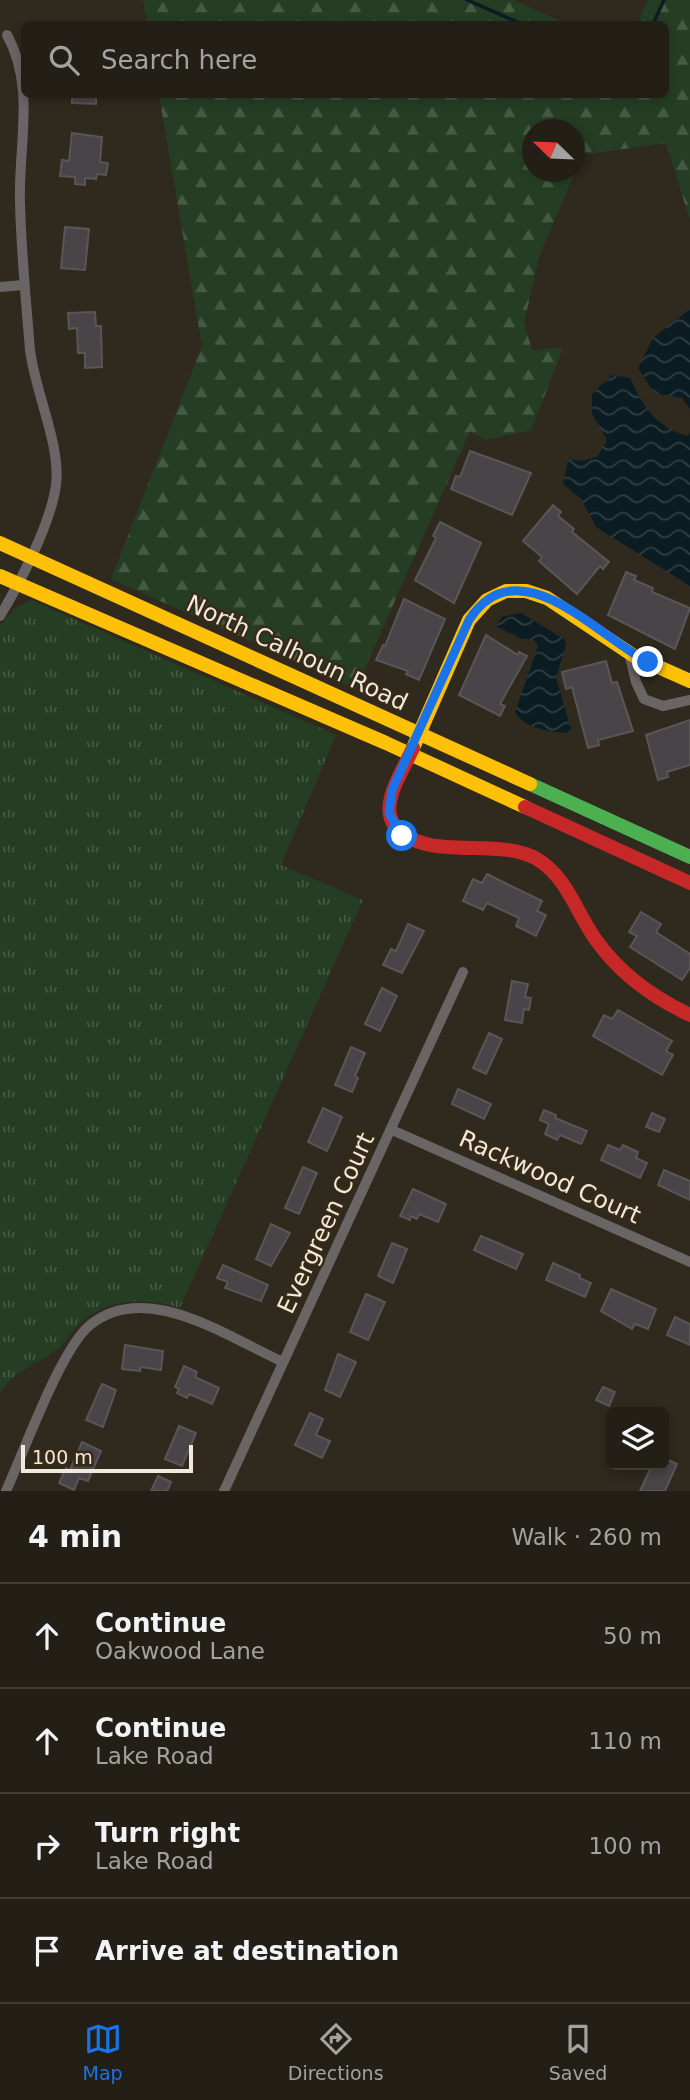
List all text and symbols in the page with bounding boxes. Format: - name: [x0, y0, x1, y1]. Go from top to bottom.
- search box: [21, 21, 669, 98]
- icon: search: [45, 41, 83, 79]
- text: Search here: [101, 45, 257, 75]
- north arrow: [522, 119, 585, 182]
- street label: North Calhoun Road: [182, 589, 412, 717]
- route end: [632, 646, 663, 677]
- route start: [386, 820, 417, 851]
- street label: Rackwood Court: [455, 1124, 645, 1230]
- street label: Evergreen Court: [272, 1128, 380, 1318]
- map controls: [606, 1407, 669, 1470]
- button: layers: [606, 1407, 669, 1470]
- scale bar: [21, 1442, 192, 1474]
- text: 100 m: [32, 1446, 93, 1468]
- text: 4 min: [28, 1519, 122, 1554]
- text: Walk · 260 m: [511, 1524, 662, 1550]
- text: Continue: [95, 1608, 226, 1638]
- icon: ahead: [28, 1617, 66, 1655]
- text: 50 m: [603, 1623, 662, 1649]
- text: Oakwood Lane: [95, 1638, 265, 1664]
- text: Continue: [95, 1713, 226, 1743]
- icon: ahead: [28, 1722, 66, 1760]
- text: 110 m: [588, 1728, 662, 1754]
- text: Lake Road: [95, 1743, 214, 1769]
- text: Turn right: [95, 1818, 240, 1848]
- icon: right: [28, 1827, 66, 1865]
- text: 100 m: [588, 1833, 662, 1859]
- text: Lake Road: [95, 1848, 214, 1874]
- icon: arrive: [28, 1932, 66, 1970]
- text: Arrive at destination: [95, 1936, 399, 1966]
- tab: Map: [83, 2020, 123, 2084]
- tab: Directions: [288, 2020, 384, 2084]
- tab: Saved: [549, 2020, 607, 2084]

